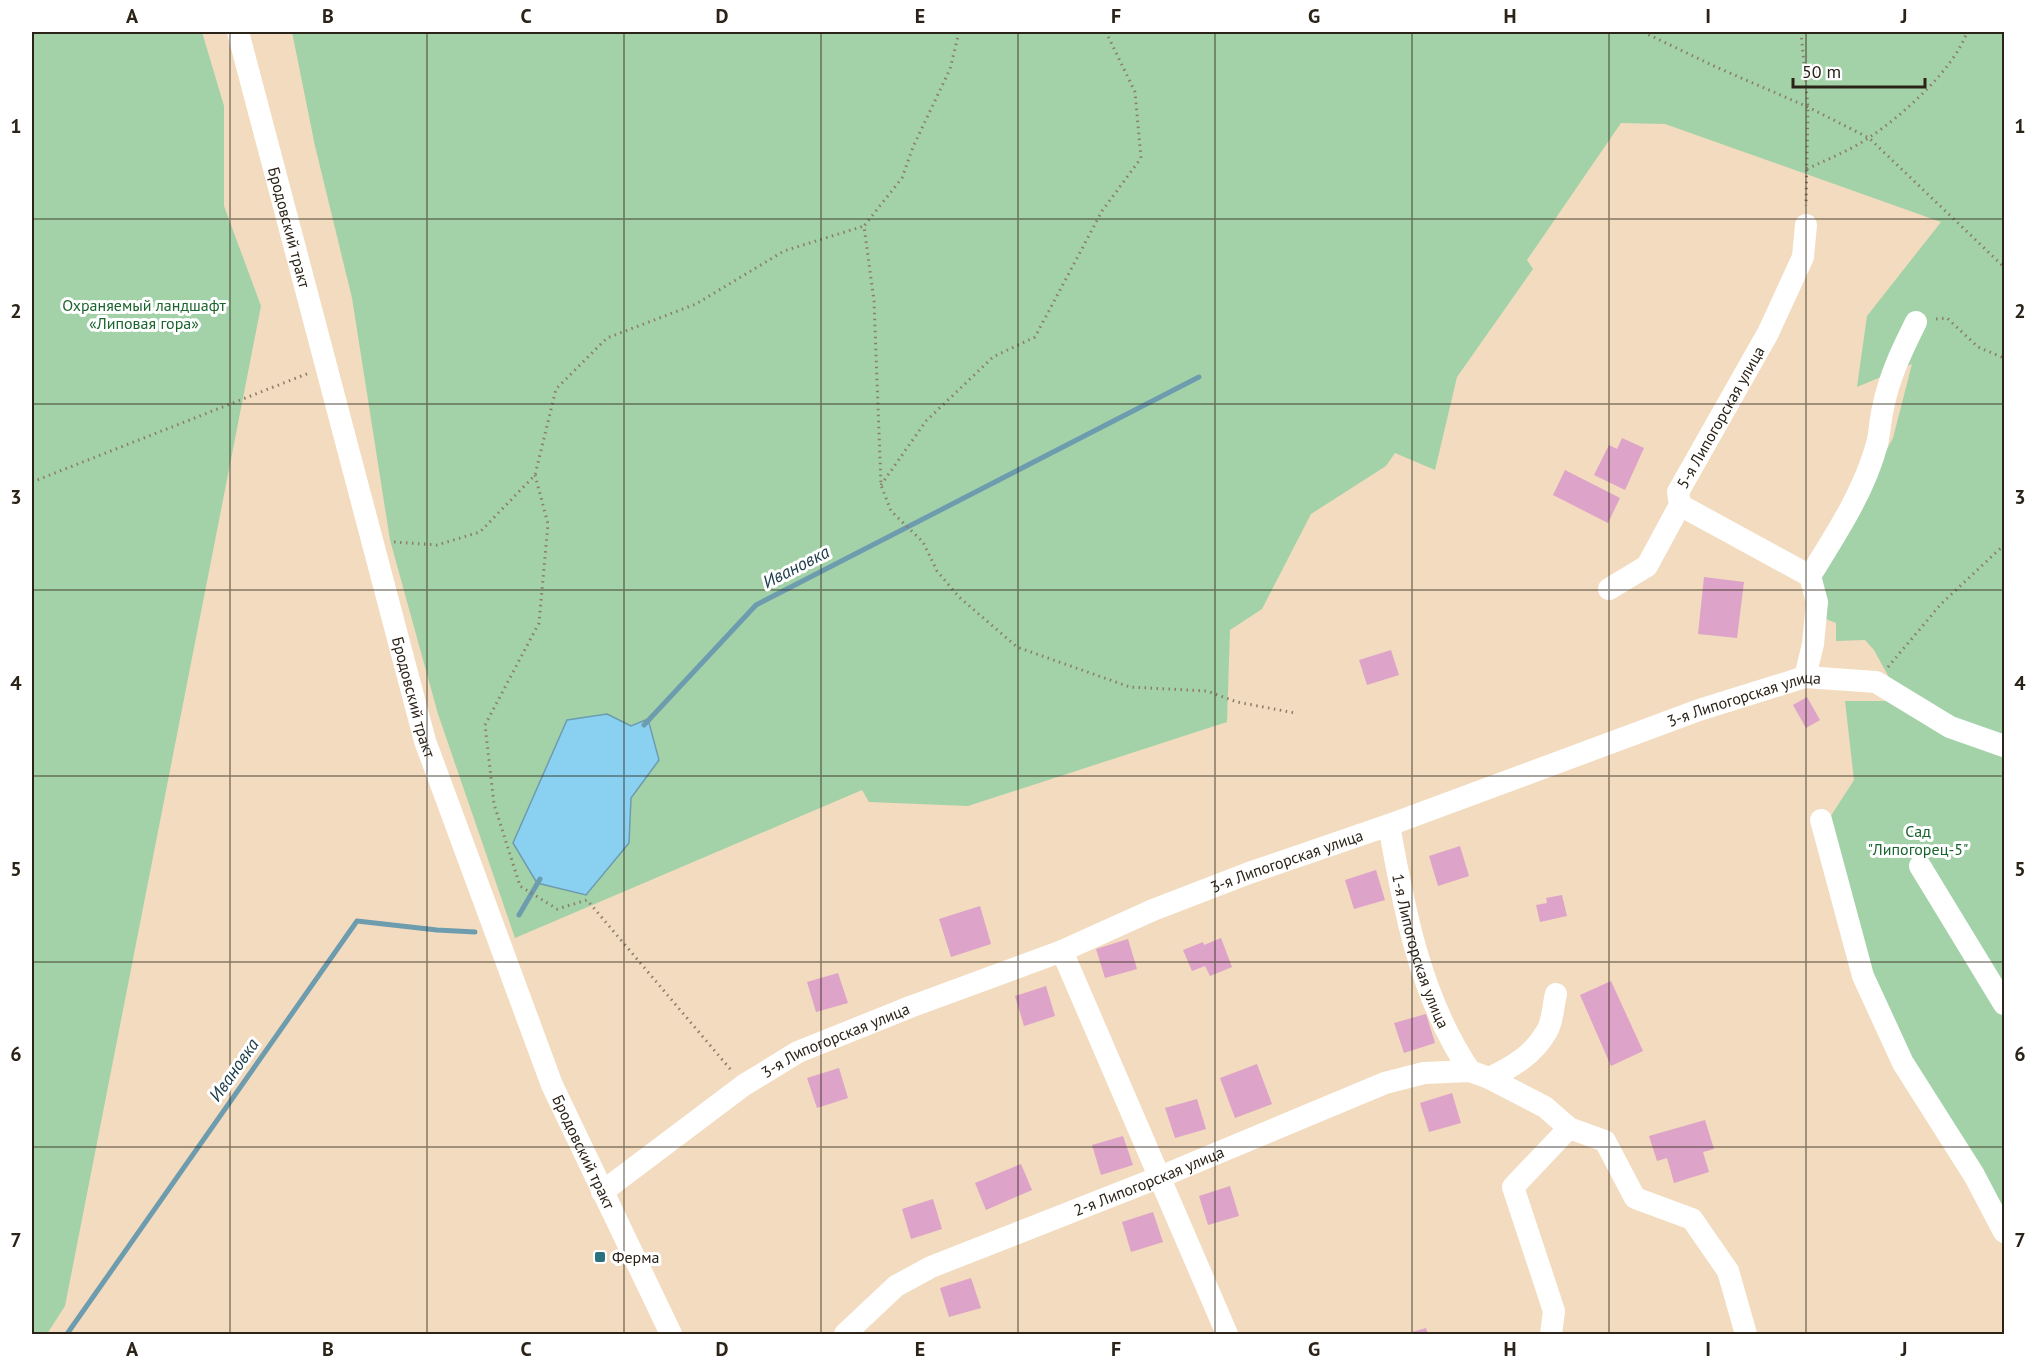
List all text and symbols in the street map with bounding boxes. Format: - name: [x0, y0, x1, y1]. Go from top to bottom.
- text: A: [126, 3, 139, 29]
- text: B: [322, 3, 334, 29]
- text: C: [520, 3, 532, 29]
- text: D: [716, 3, 729, 29]
- text: E: [915, 3, 925, 29]
- text: F: [1111, 3, 1121, 29]
- text: G: [1308, 3, 1320, 29]
- text: H: [1503, 3, 1517, 29]
- text: I: [1705, 3, 1711, 29]
- text: J: [1900, 3, 1907, 29]
- scale bar: [1793, 51, 1925, 89]
- text: 50 m: [1802, 60, 1841, 83]
- text: 1: [10, 113, 22, 139]
- text: 1: [2014, 113, 2026, 139]
- street label: Бродовский тракт: [264, 165, 315, 291]
- park label: Охраняемый ландшафт «Липовая гора»: [62, 295, 226, 333]
- text: 2: [10, 298, 22, 324]
- text: 2: [2014, 298, 2026, 324]
- street label: 5-я Липогорская улица: [1672, 342, 1769, 492]
- text: 3: [10, 484, 22, 510]
- text: 3: [2014, 484, 2026, 510]
- water label: Ивановка: [759, 540, 833, 593]
- street label: Бродовский тракт: [388, 635, 440, 761]
- street label: 3-я Липогорская улица: [1664, 667, 1822, 731]
- text: 4: [10, 670, 22, 696]
- text: 4: [2014, 670, 2026, 696]
- park label: Сад "Липогорец-5": [1868, 821, 1968, 859]
- street label: 3-я Липогорская улица: [1207, 825, 1366, 897]
- text: 5: [10, 856, 22, 882]
- text: 5: [2014, 856, 2026, 882]
- street label: 1-я Липогорская улица: [1388, 872, 1454, 1031]
- street label: 3-я Липогорская улица: [758, 998, 912, 1082]
- water label: Ивановка: [204, 1033, 264, 1106]
- text: 6: [10, 1041, 22, 1067]
- text: 6: [2014, 1041, 2026, 1067]
- street label: Бродовский тракт: [548, 1091, 620, 1213]
- street label: 2-я Липогорская улица: [1071, 1141, 1227, 1220]
- text: 7: [10, 1227, 22, 1253]
- text: 7: [2014, 1227, 2026, 1253]
- place label: Ферма: [612, 1247, 660, 1267]
- marker: Ферма: [593, 1250, 607, 1264]
- text: A: [126, 1336, 139, 1362]
- text: B: [322, 1336, 334, 1362]
- text: C: [520, 1336, 532, 1362]
- text: D: [716, 1336, 729, 1362]
- text: E: [915, 1336, 925, 1362]
- text: F: [1111, 1336, 1121, 1362]
- text: G: [1308, 1336, 1320, 1362]
- text: H: [1503, 1336, 1517, 1362]
- text: I: [1705, 1336, 1711, 1362]
- text: J: [1900, 1336, 1907, 1362]

